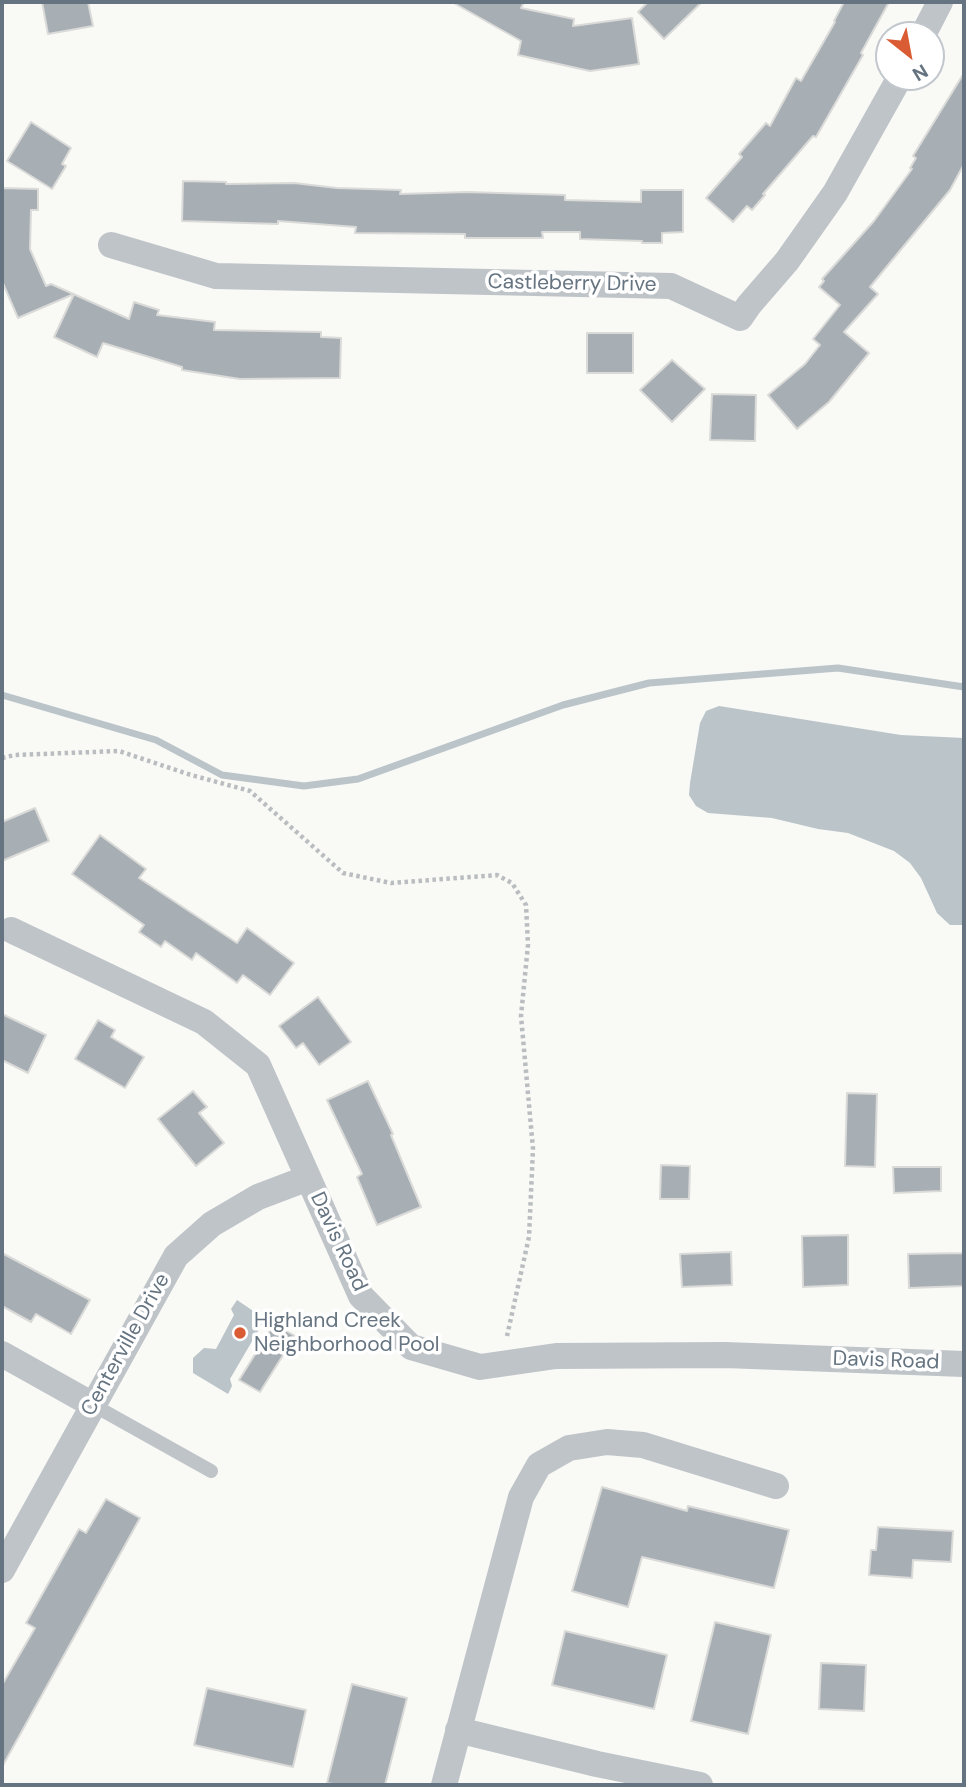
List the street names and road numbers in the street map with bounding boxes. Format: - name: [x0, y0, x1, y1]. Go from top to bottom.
- street label: Castleberry Drive: [487, 270, 657, 298]
- street label: Davis Road: [304, 1188, 372, 1296]
- street label: Centerville Drive: [76, 1269, 176, 1421]
- street label: Davis Road: [832, 1347, 940, 1375]

